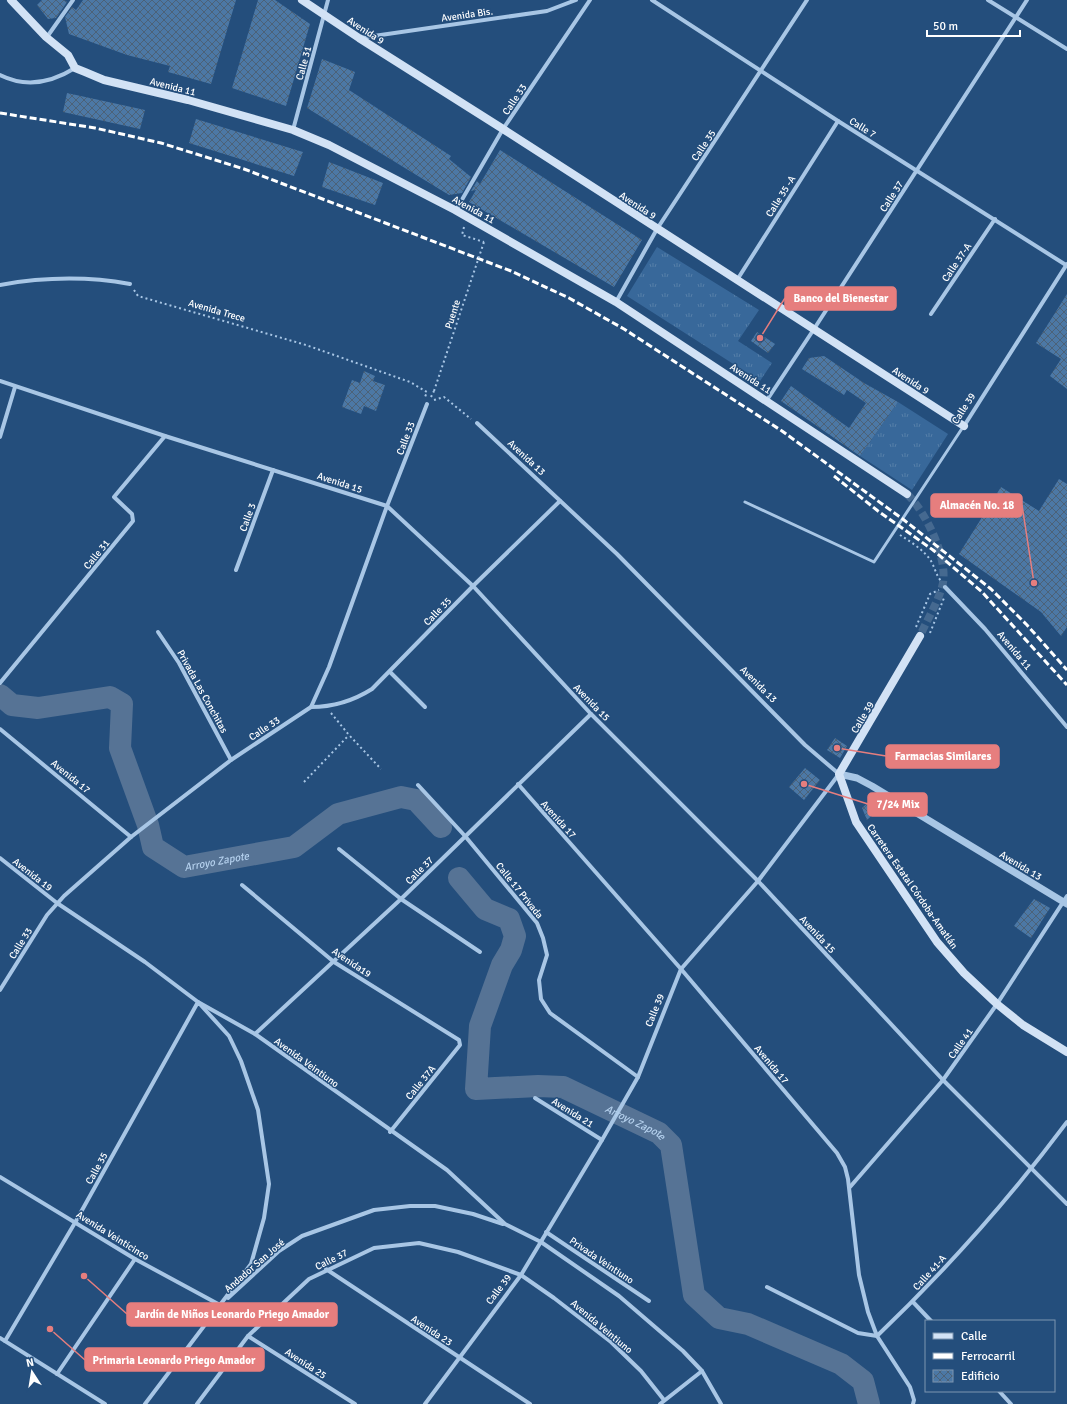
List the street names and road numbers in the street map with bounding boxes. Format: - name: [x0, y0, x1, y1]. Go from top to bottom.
- street label: Avenida Bis.: [441, 5, 494, 25]
- street label: Avenida 9: [345, 15, 386, 47]
- street label: Calle 31: [294, 45, 314, 82]
- street label: Avenida 11: [149, 75, 197, 98]
- street label: Calle 33: [500, 82, 530, 117]
- street label: Calle 7: [847, 115, 878, 141]
- street label: Calle 35: [689, 128, 719, 163]
- street label: Calle 35 -A: [763, 174, 798, 219]
- street label: Calle 37: [877, 179, 906, 214]
- street label: Avenida 9: [617, 190, 658, 222]
- street label: Avenida 11: [450, 193, 497, 226]
- street label: Calle 37-A: [939, 241, 974, 284]
- street label: Avenida Trece: [187, 297, 247, 325]
- street label: Puente: [443, 298, 463, 330]
- street label: Avenida 11: [728, 361, 773, 397]
- street label: Avenida 9: [890, 365, 931, 397]
- street label: Calle 39: [949, 391, 978, 426]
- street label: Calle 33: [394, 420, 418, 457]
- street label: Avenida 13: [505, 437, 548, 478]
- street label: Avenida 15: [316, 470, 364, 496]
- street label: Calle 3: [237, 502, 259, 533]
- street label: Calle 31: [81, 537, 112, 572]
- street label: Calle 35: [421, 595, 454, 628]
- street label: Avenida 11: [995, 629, 1034, 672]
- street label: Privada Las Conchitas: [174, 648, 230, 736]
- street label: Avenida 13: [737, 664, 779, 706]
- street label: Avenida 15: [571, 682, 612, 724]
- street label: Calle 39: [849, 700, 877, 735]
- street label: Calle 33: [247, 714, 282, 744]
- street label: Avenida 17: [48, 757, 92, 796]
- street label: Avenida 17: [538, 798, 578, 841]
- street label: Carretera Estatal Córdoba-Amatlán: [864, 822, 960, 951]
- street label: Avenida 13: [997, 849, 1044, 883]
- street label: Calle 37: [403, 854, 436, 887]
- street label: Avenida 19: [10, 856, 55, 894]
- street label: Calle 17 Privada: [493, 860, 546, 921]
- street label: Avenida 15: [797, 913, 838, 956]
- street label: Calle 33: [7, 926, 35, 961]
- street label: Avenida19: [330, 945, 373, 980]
- street label: Calle 39: [643, 992, 667, 1029]
- street label: Calle 41: [946, 1026, 976, 1061]
- street label: Avenida Veintiuno: [272, 1035, 341, 1090]
- street label: Avenida 17: [752, 1043, 791, 1086]
- street label: Calle 37A: [403, 1063, 438, 1102]
- street label: Avenida 21: [549, 1095, 596, 1130]
- street label: Calle 35: [83, 1150, 111, 1187]
- street label: Avenida Veinticinco: [74, 1209, 151, 1263]
- street label: Privada Veintiuno: [567, 1235, 636, 1287]
- street label: Andador San José: [222, 1236, 287, 1295]
- street label: Calle 37: [313, 1247, 350, 1273]
- street label: Calle 41-A: [911, 1252, 949, 1293]
- street label: Calle 39: [484, 1272, 514, 1307]
- street label: Avenida Veintiuno: [568, 1297, 635, 1356]
- street label: Avenida 23: [409, 1313, 454, 1349]
- street label: Avenida 25: [283, 1346, 328, 1382]

